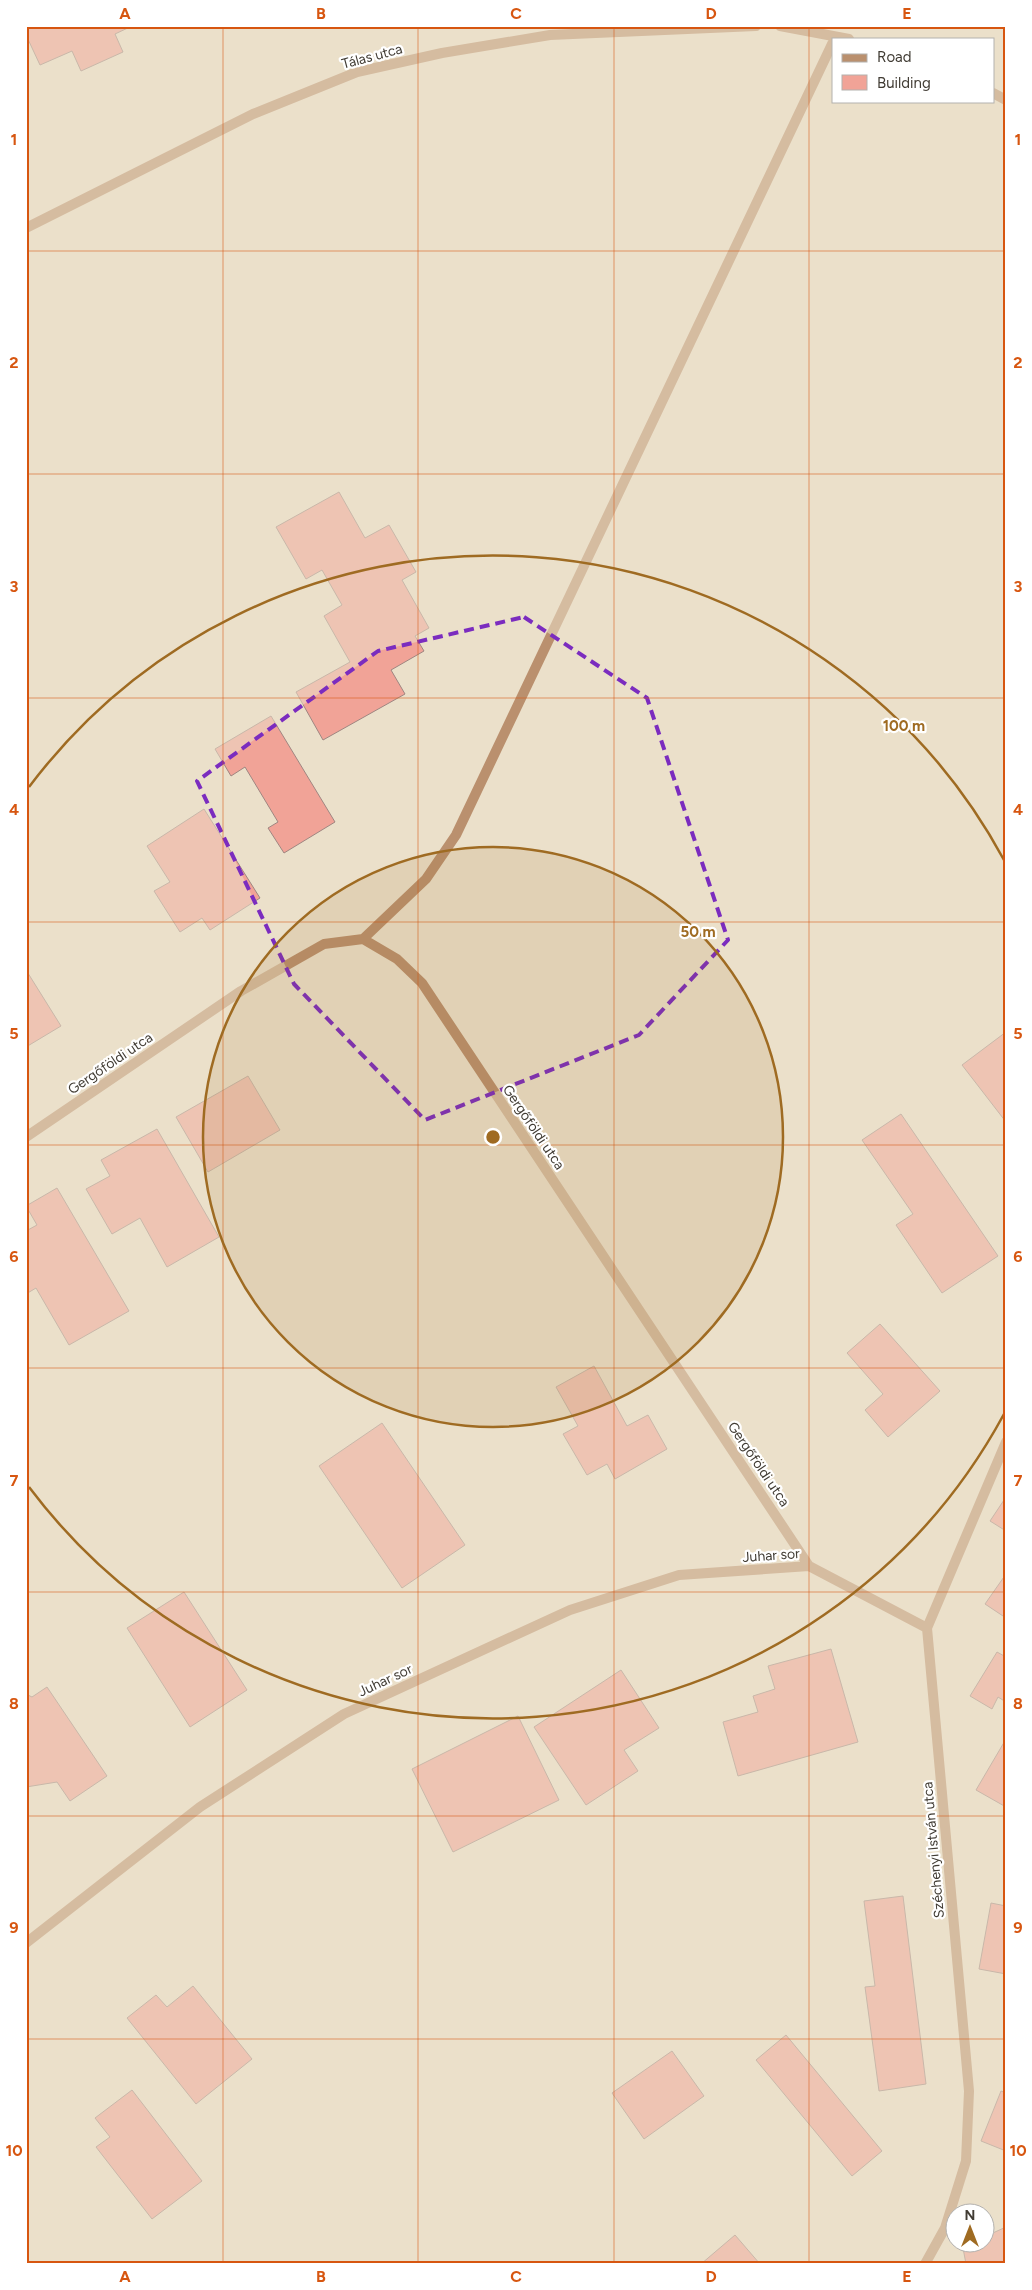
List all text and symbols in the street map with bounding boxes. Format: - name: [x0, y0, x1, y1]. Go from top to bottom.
- text: A: [119, 4, 131, 23]
- text: B: [316, 4, 326, 23]
- text: C: [510, 4, 522, 23]
- text: D: [705, 4, 717, 23]
- text: E: [902, 4, 912, 23]
- legend: [832, 38, 994, 102]
- street label: Tálas utca: [340, 40, 404, 73]
- text: Road: [877, 48, 912, 66]
- text: Building: [877, 74, 931, 92]
- text: 1: [11, 130, 17, 149]
- text: 1: [1015, 130, 1021, 149]
- text: 2: [9, 353, 19, 372]
- text: 2: [1013, 353, 1023, 372]
- text: 3: [10, 577, 19, 596]
- text: 3: [1014, 577, 1023, 596]
- text: 100 m: [883, 717, 925, 735]
- text: 4: [9, 800, 19, 819]
- text: 4: [1013, 800, 1023, 819]
- text: 50 m: [680, 923, 716, 941]
- text: 5: [9, 1024, 19, 1043]
- text: 5: [1013, 1024, 1023, 1043]
- street label: Gergőföldi utca: [65, 1029, 156, 1098]
- street label: Gergőföldi utca: [499, 1082, 568, 1173]
- centre of rings: [484, 1128, 502, 1146]
- text: 6: [9, 1247, 19, 1266]
- text: 6: [1013, 1247, 1023, 1266]
- street label: Gergőföldi utca: [724, 1419, 793, 1510]
- text: 7: [10, 1471, 19, 1490]
- text: 7: [1014, 1471, 1023, 1490]
- street label: Juhar sor: [742, 1545, 801, 1566]
- street label: Juhar sor: [356, 1660, 415, 1700]
- text: 8: [9, 1694, 19, 1713]
- text: 8: [1013, 1694, 1023, 1713]
- street label: Széchenyi István utca: [919, 1781, 948, 1919]
- text: 9: [9, 1918, 19, 1937]
- text: 9: [1013, 1918, 1023, 1937]
- text: 10: [5, 2141, 23, 2160]
- text: 10: [1009, 2141, 1027, 2160]
- north arrow: [944, 2202, 994, 2252]
- text: N: [965, 2207, 975, 2224]
- text: A: [119, 2267, 131, 2286]
- text: B: [316, 2267, 326, 2286]
- text: C: [510, 2267, 522, 2286]
- text: D: [705, 2267, 717, 2286]
- text: E: [902, 2267, 912, 2286]

